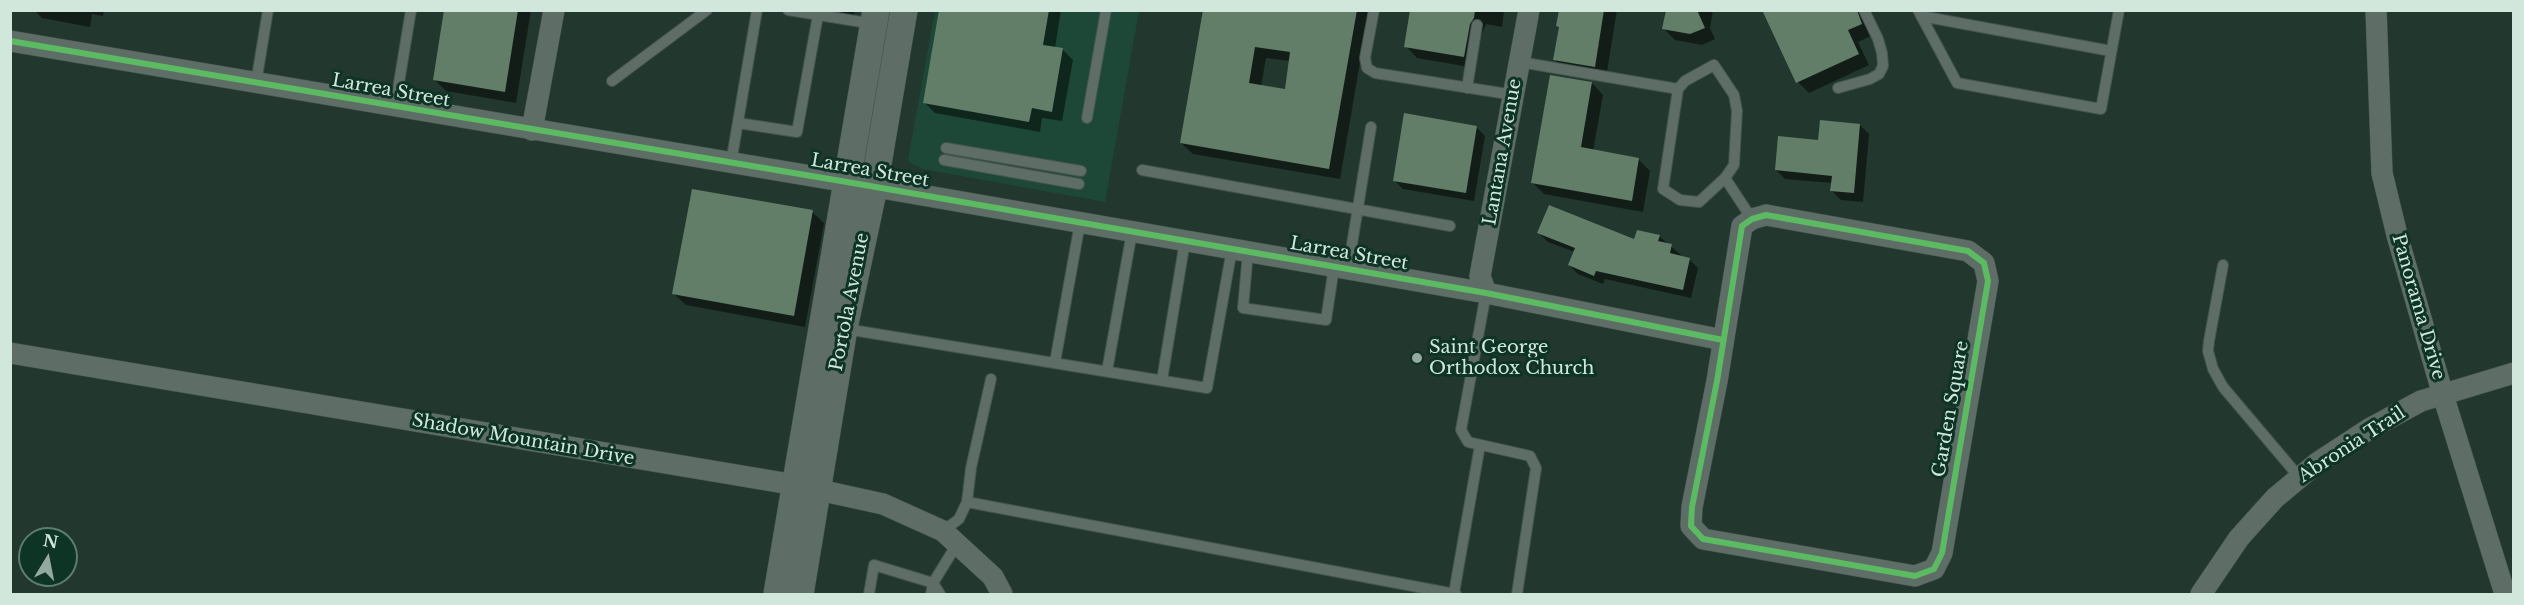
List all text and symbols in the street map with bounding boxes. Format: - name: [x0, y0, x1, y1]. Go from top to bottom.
- street label: Larrea Street: [330, 70, 452, 112]
- street label: Lantana Avenue: [1479, 77, 1527, 227]
- street label: Larrea Street: [809, 150, 931, 192]
- street label: Portola Avenue: [826, 231, 874, 373]
- street label: Panorama Drive: [2387, 232, 2449, 382]
- street label: Larrea Street: [1288, 233, 1410, 275]
- place label: Saint George Orthodox Church: [1429, 337, 1594, 380]
- street label: Garden Square: [1928, 339, 1974, 479]
- marker: Saint George Orthodox Church: [1410, 351, 1424, 365]
- street label: Abronia Trail: [2294, 402, 2410, 488]
- street label: Shadow Mountain Drive: [410, 410, 636, 470]
- north arrow: [18, 527, 78, 587]
- text: N: [42, 530, 60, 552]

